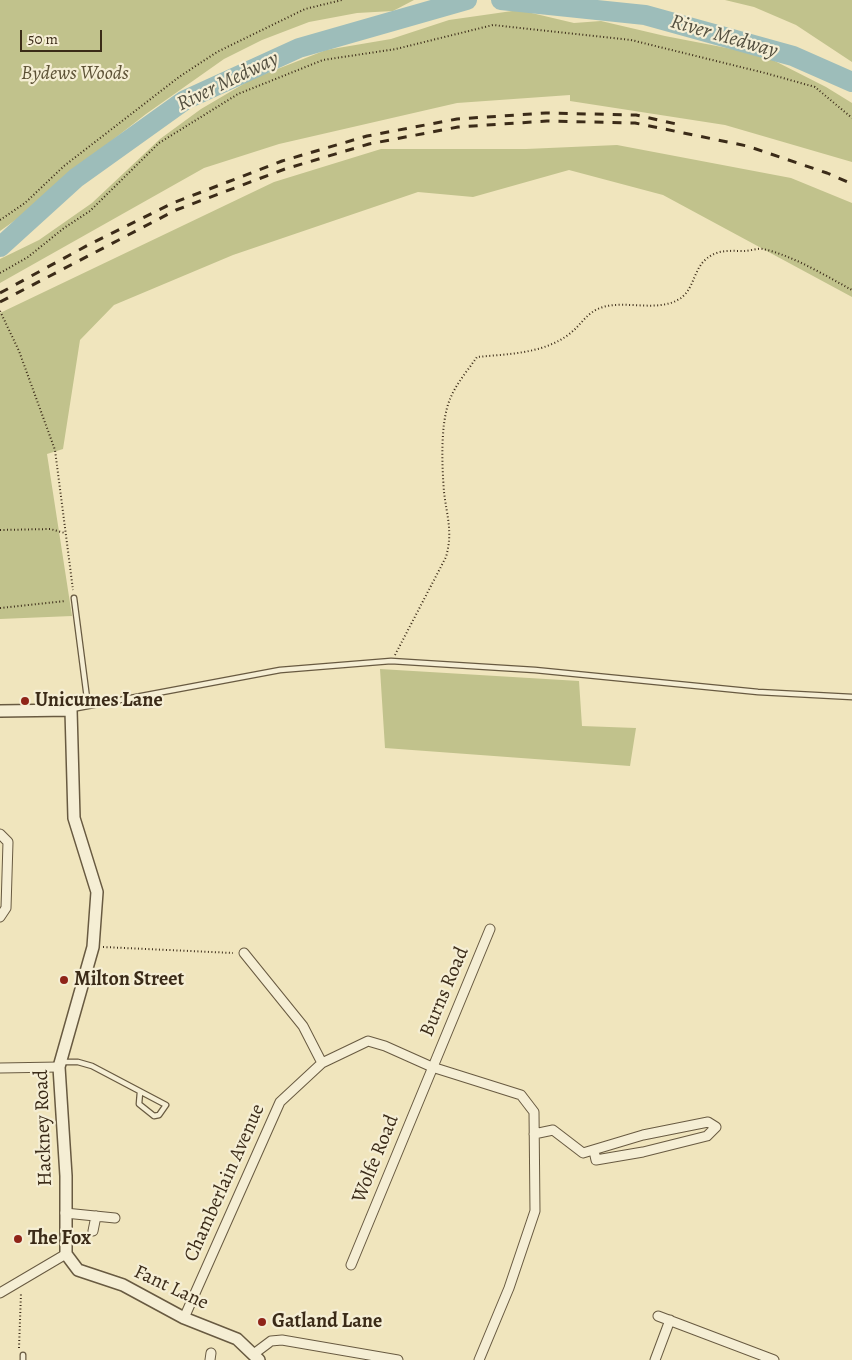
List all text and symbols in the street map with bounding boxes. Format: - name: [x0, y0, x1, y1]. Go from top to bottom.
- water label: River Medway: [667, 10, 781, 64]
- scale bar: [22, 20, 105, 52]
- text: 50 m: [28, 29, 58, 49]
- water label: River Medway: [173, 46, 283, 118]
- park label: Bydews Woods: [21, 62, 129, 86]
- place label: Unicumes Lane: [35, 689, 163, 713]
- marker: Unicumes Lane: [19, 695, 31, 707]
- street label: Burns Road: [415, 944, 475, 1040]
- place label: Milton Street: [74, 968, 184, 992]
- marker: Milton Street: [58, 974, 70, 986]
- street label: Hackney Road: [30, 1069, 58, 1187]
- street label: Chamberlain Avenue: [179, 1100, 271, 1266]
- street label: Wolfe Road: [347, 1111, 405, 1207]
- place label: The Fox: [28, 1227, 91, 1251]
- marker: The Fox: [12, 1233, 24, 1245]
- street label: Fant Lane: [130, 1260, 212, 1316]
- place label: Gatland Lane: [272, 1310, 382, 1334]
- marker: Gatland Lane: [256, 1316, 268, 1328]

